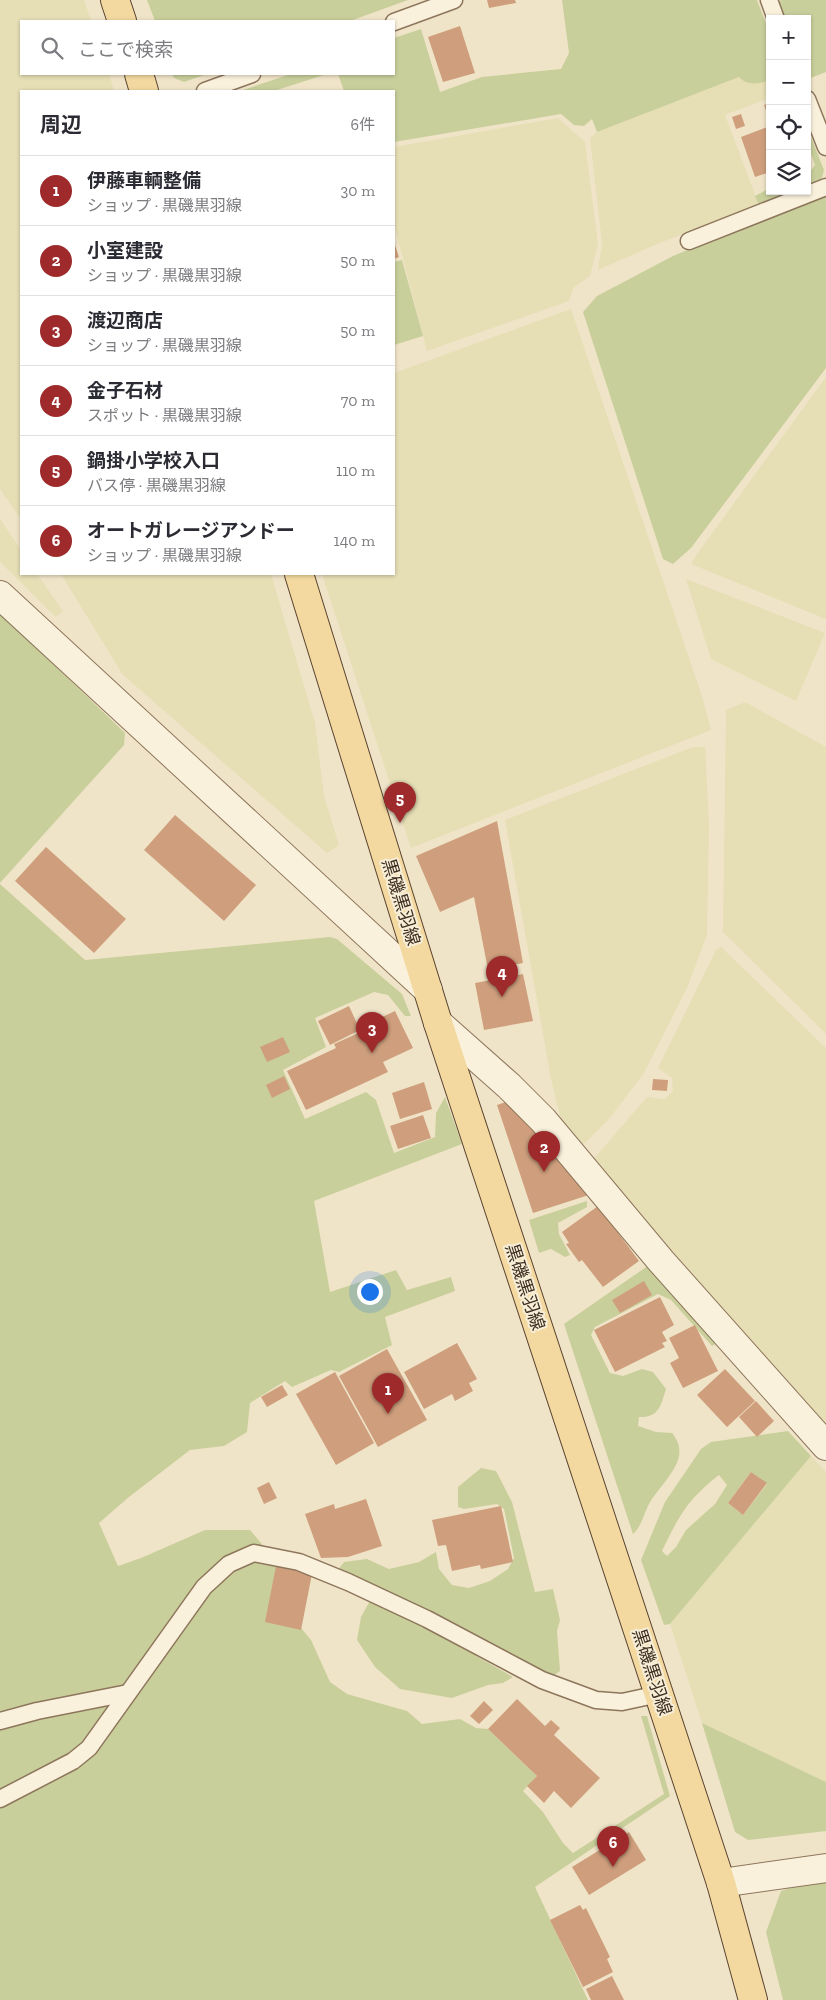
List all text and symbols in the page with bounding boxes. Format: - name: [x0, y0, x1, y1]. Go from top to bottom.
- map controls: [766, 15, 811, 195]
- button: +: [766, 15, 811, 60]
- search box: [20, 20, 395, 75]
- icon: search: [38, 34, 66, 62]
- text: ここで検索: [78, 38, 173, 61]
- button: −: [766, 60, 811, 105]
- button: locate: [766, 105, 811, 150]
- text: 周辺: [40, 112, 82, 137]
- text: 6件: [351, 115, 375, 134]
- button: layers: [766, 150, 811, 195]
- text: 伊藤車輌整備: [87, 169, 201, 192]
- text: 1: [53, 181, 59, 200]
- text: 30 m: [341, 181, 375, 200]
- text: ショップ · 黒磯黒羽線: [87, 196, 242, 215]
- text: 小室建設: [87, 239, 163, 262]
- text: 2: [52, 251, 60, 270]
- text: 50 m: [340, 251, 375, 270]
- text: ショップ · 黒磯黒羽線: [87, 266, 242, 285]
- text: 渡辺商店: [87, 309, 163, 332]
- text: 3: [52, 321, 60, 340]
- text: 50 m: [340, 321, 375, 340]
- text: ショップ · 黒磯黒羽線: [87, 336, 242, 355]
- text: 金子石材: [87, 379, 163, 402]
- text: 4: [51, 391, 61, 410]
- text: 70 m: [341, 391, 375, 410]
- text: スポット · 黒磯黒羽線: [87, 406, 242, 425]
- text: 鍋掛小学校入口: [87, 449, 220, 472]
- text: 5: [52, 461, 60, 480]
- text: 110 m: [336, 461, 375, 480]
- text: バス停 · 黒磯黒羽線: [87, 476, 226, 495]
- text: オートガレージアンドー: [87, 519, 295, 542]
- text: 6: [52, 531, 60, 550]
- text: 140 m: [334, 531, 375, 550]
- text: ショップ · 黒磯黒羽線: [87, 546, 242, 565]
- pin: 5: [384, 782, 416, 823]
- street label: 黒磯黒羽線: [377, 856, 425, 948]
- pin: 4: [486, 956, 518, 997]
- pin: 3: [356, 1012, 388, 1053]
- pin: 2: [528, 1131, 560, 1172]
- street label: 黒磯黒羽線: [501, 1241, 549, 1333]
- your location: [357, 1279, 383, 1305]
- pin: 1: [372, 1373, 404, 1414]
- street label: 黒磯黒羽線: [628, 1626, 676, 1718]
- pin: 6: [597, 1826, 629, 1867]

